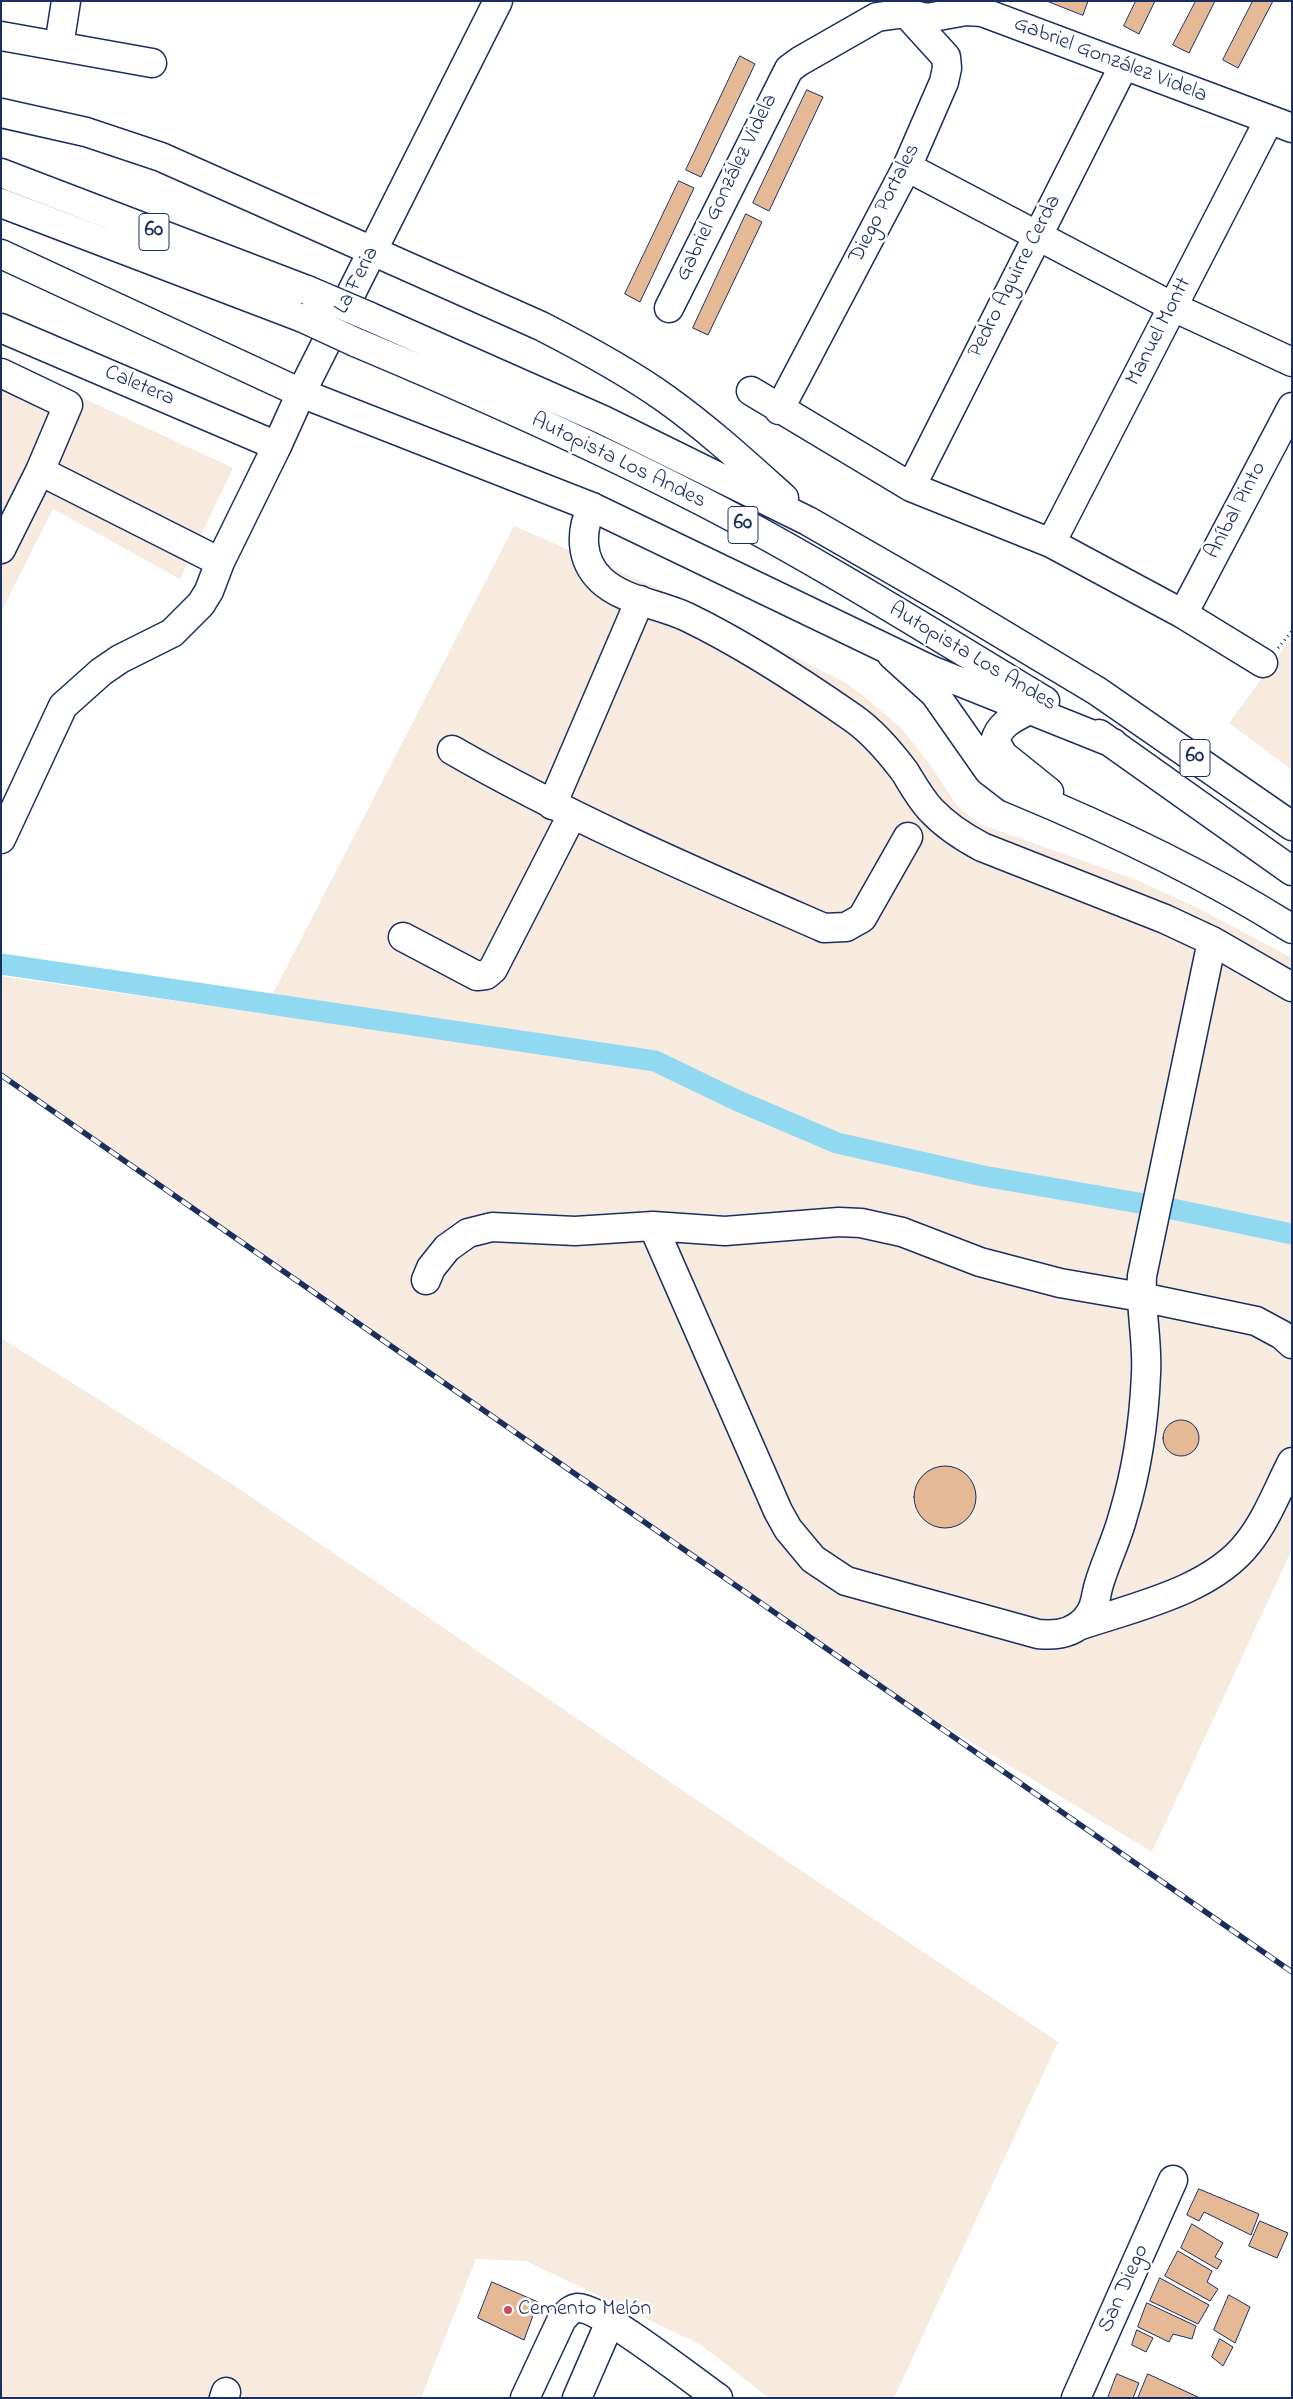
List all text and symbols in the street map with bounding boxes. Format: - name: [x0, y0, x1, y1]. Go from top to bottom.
- street label: Gabriel González Videla: [1010, 12, 1210, 110]
- street label: Gabriel González Videla: [671, 90, 785, 286]
- street label: Diego Portales: [845, 140, 927, 268]
- street label: Pedro Aguirre Cerda: [964, 191, 1068, 363]
- road number: 60: [139, 213, 169, 250]
- street label: La Feria: [330, 243, 386, 319]
- street label: Manuel Montt: [1121, 273, 1199, 391]
- street label: Caletera: [100, 360, 178, 414]
- street label: Autopista Los Andes: [526, 408, 710, 516]
- street label: Aníbal Pinto: [1200, 458, 1274, 564]
- road number: 60: [728, 506, 758, 544]
- street label: Autopista Los Andes: [883, 598, 1061, 718]
- road number: 60: [1180, 740, 1210, 776]
- street label: San Diego: [1094, 2241, 1156, 2337]
- place label: Cemento Melón: [518, 2297, 651, 2323]
- marker: Cemento Melón: [502, 2304, 514, 2316]

